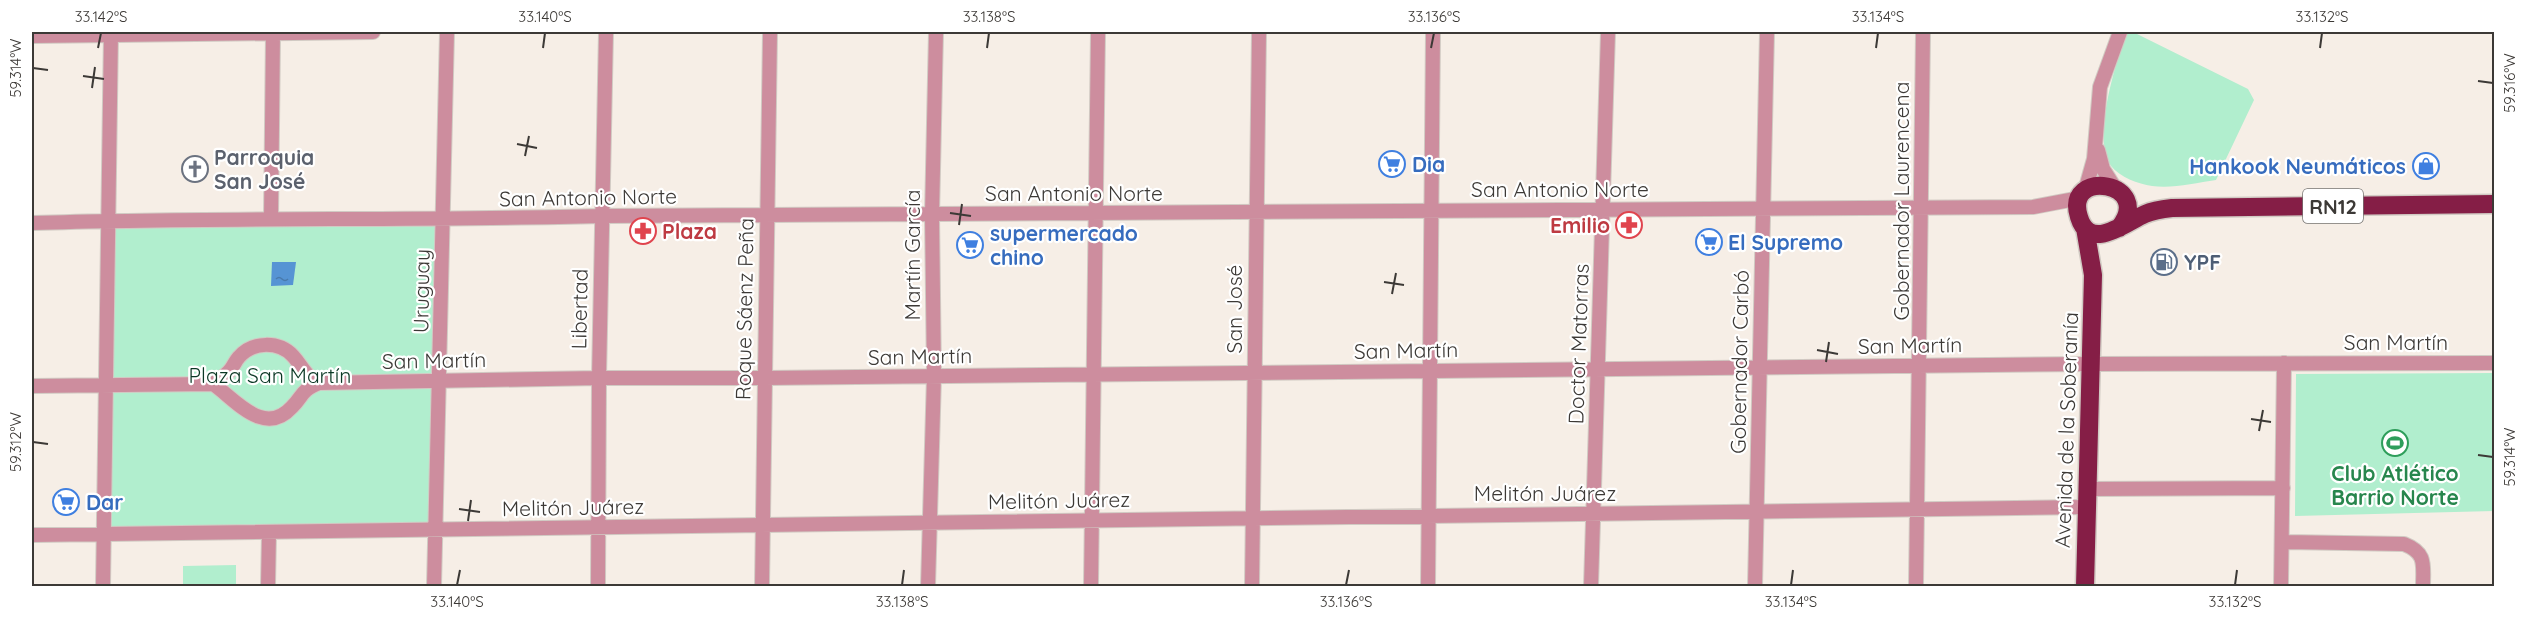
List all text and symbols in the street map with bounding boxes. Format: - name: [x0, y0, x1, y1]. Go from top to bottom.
- text: 33.142°S: [75, 7, 127, 26]
- text: 33.140°S: [518, 7, 572, 26]
- text: 33.138°S: [963, 7, 1015, 26]
- text: 33.136°S: [1408, 7, 1460, 26]
- text: 33.134°S: [1852, 7, 1904, 26]
- text: 33.132°S: [2296, 7, 2348, 26]
- text: 59.314°W: [6, 38, 25, 98]
- text: 59.316°W: [2500, 53, 2519, 113]
- street label: Gobernador Laurencena: [1888, 82, 1914, 320]
- place label: Parroquia San José: [214, 144, 314, 194]
- supermarket icon: Dia: [1377, 149, 1407, 179]
- place label: Dia: [1412, 151, 1445, 177]
- shop icon: Hankook Neumáticos: [2411, 151, 2441, 181]
- place label: Hankook Neumáticos: [2189, 153, 2406, 179]
- church icon: Parroquia San José: [180, 154, 210, 184]
- street label: San Antonio Norte: [1471, 176, 1649, 202]
- street label: San Antonio Norte: [985, 180, 1163, 206]
- street label: San Antonio Norte: [499, 182, 677, 212]
- road number: RN12: [2303, 189, 2363, 223]
- street label: Martín García: [899, 190, 925, 321]
- pharmacy icon: Emilio: [1614, 210, 1644, 240]
- place label: Emilio: [1550, 212, 1610, 238]
- pharmacy icon: Plaza: [628, 216, 658, 246]
- place label: Plaza: [662, 218, 717, 244]
- street label: Roque Sáenz Peña: [729, 218, 759, 400]
- place label: supermercado chino: [990, 220, 1138, 270]
- supermarket icon: El Supremo: [1694, 227, 1724, 257]
- place label: El Supremo: [1728, 229, 1843, 255]
- supermarket icon: supermercado chino: [955, 230, 985, 260]
- fuel station icon: YPF: [2149, 247, 2179, 277]
- street label: Uruguay: [407, 249, 435, 333]
- place label: YPF: [2184, 249, 2221, 275]
- street label: Doctor Matorras: [1562, 263, 1594, 425]
- street label: San José: [1221, 265, 1247, 353]
- street label: Libertad: [565, 268, 593, 350]
- street label: Gobernador Carbó: [1724, 270, 1754, 454]
- street label: Avenida de la Soberanía: [2049, 311, 2083, 549]
- street label: San Martín: [2344, 329, 2448, 355]
- street label: San Martín: [1858, 331, 1962, 359]
- street label: San Martín: [1354, 336, 1458, 364]
- street label: San Martín: [868, 342, 972, 370]
- street label: San Martín: [382, 346, 486, 374]
- park label: Plaza San Martín: [189, 362, 351, 388]
- text: 59.312°W: [6, 412, 25, 472]
- text: 59.314°W: [2500, 427, 2519, 487]
- sports icon: Club Atlético Barrio Norte: [2380, 428, 2410, 458]
- place label: Club Atlético Barrio Norte: [2331, 460, 2459, 510]
- street label: Melitón Juárez: [1474, 480, 1616, 506]
- street label: Melitón Juárez: [988, 486, 1130, 514]
- supermarket icon: Dar: [51, 487, 81, 517]
- place label: Dar: [86, 489, 123, 515]
- street label: Melitón Juárez: [502, 493, 644, 521]
- text: 33.140°S: [430, 592, 484, 611]
- text: 33.138°S: [876, 592, 928, 611]
- text: 33.136°S: [1320, 592, 1372, 611]
- text: 33.134°S: [1765, 592, 1817, 611]
- text: 33.132°S: [2209, 592, 2261, 611]

